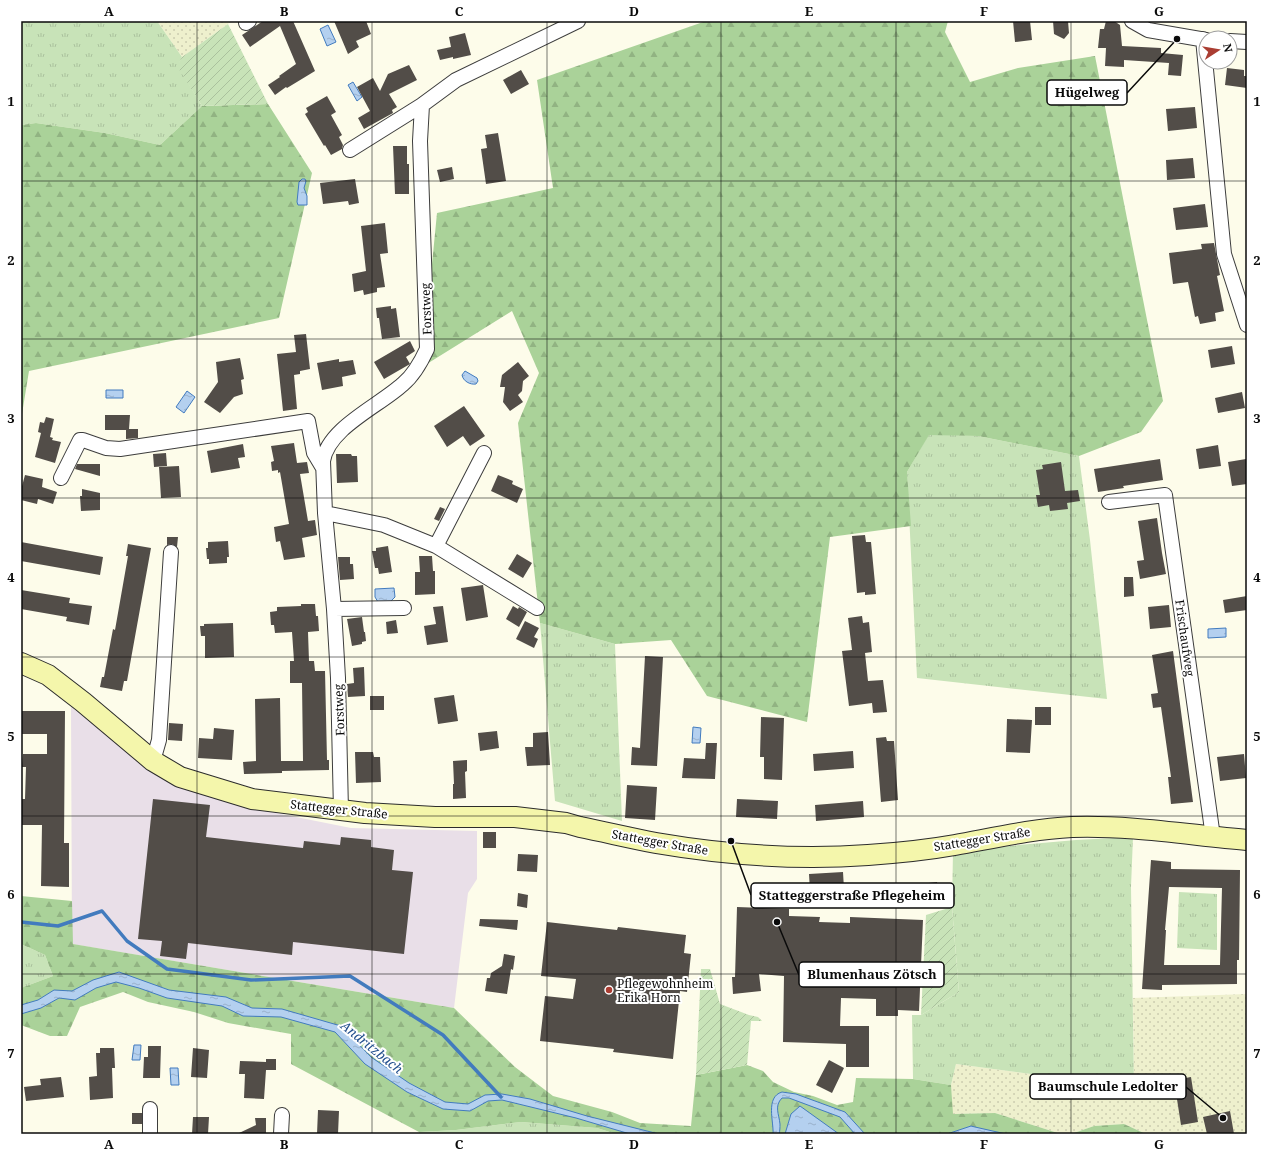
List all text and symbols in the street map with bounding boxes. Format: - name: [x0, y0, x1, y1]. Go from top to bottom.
- text: A: [104, 2, 114, 20]
- text: B: [280, 2, 289, 20]
- text: C: [455, 2, 464, 20]
- text: D: [629, 2, 639, 20]
- text: E: [805, 2, 814, 20]
- text: F: [980, 2, 988, 20]
- text: G: [1154, 2, 1164, 20]
- north arrow: [1198, 30, 1238, 70]
- text: N: [1220, 42, 1237, 54]
- callout: Hügelweg: [1047, 80, 1127, 105]
- text: Hügelweg: [1055, 83, 1120, 101]
- text: 1: [7, 92, 15, 110]
- text: 1: [1253, 92, 1261, 110]
- text: 2: [7, 251, 15, 269]
- text: 2: [1253, 251, 1261, 269]
- street label: Forstweg: [417, 282, 435, 335]
- text: 3: [7, 409, 15, 427]
- text: 3: [1253, 409, 1261, 427]
- text: 4: [7, 568, 15, 586]
- text: 4: [1253, 568, 1261, 586]
- street label: Frischaufweg: [1171, 598, 1199, 678]
- street label: Forstweg: [330, 683, 348, 736]
- text: 5: [7, 727, 15, 745]
- text: 5: [1253, 727, 1261, 745]
- street label: Stattegger Straße: [290, 795, 388, 823]
- street label: Stattegger Straße: [932, 823, 1032, 855]
- street label: Stattegger Straße: [610, 825, 710, 859]
- callout: Statteggerstraße Pflegeheim: [751, 883, 954, 908]
- text: 6: [7, 885, 15, 903]
- text: 6: [1253, 885, 1261, 903]
- text: Statteggerstraße Pflegeheim: [759, 886, 945, 904]
- callout: Blumenhaus Zötsch: [799, 962, 944, 987]
- text: Blumenhaus Zötsch: [807, 965, 937, 983]
- place label: Pflegewohnheim Erika Horn: [617, 975, 713, 1006]
- marker: Pflegewohnheim Erika Horn: [604, 985, 614, 995]
- water label: Andritzbach: [336, 1016, 407, 1078]
- text: 7: [7, 1044, 15, 1062]
- text: 7: [1253, 1044, 1261, 1062]
- callout: Baumschule Ledolter: [1030, 1074, 1186, 1099]
- text: Baumschule Ledolter: [1038, 1077, 1178, 1095]
- text: A: [104, 1135, 114, 1153]
- text: B: [280, 1135, 289, 1153]
- text: C: [455, 1135, 464, 1153]
- text: D: [629, 1135, 639, 1153]
- text: E: [805, 1135, 814, 1153]
- text: F: [980, 1135, 988, 1153]
- text: G: [1154, 1135, 1164, 1153]

